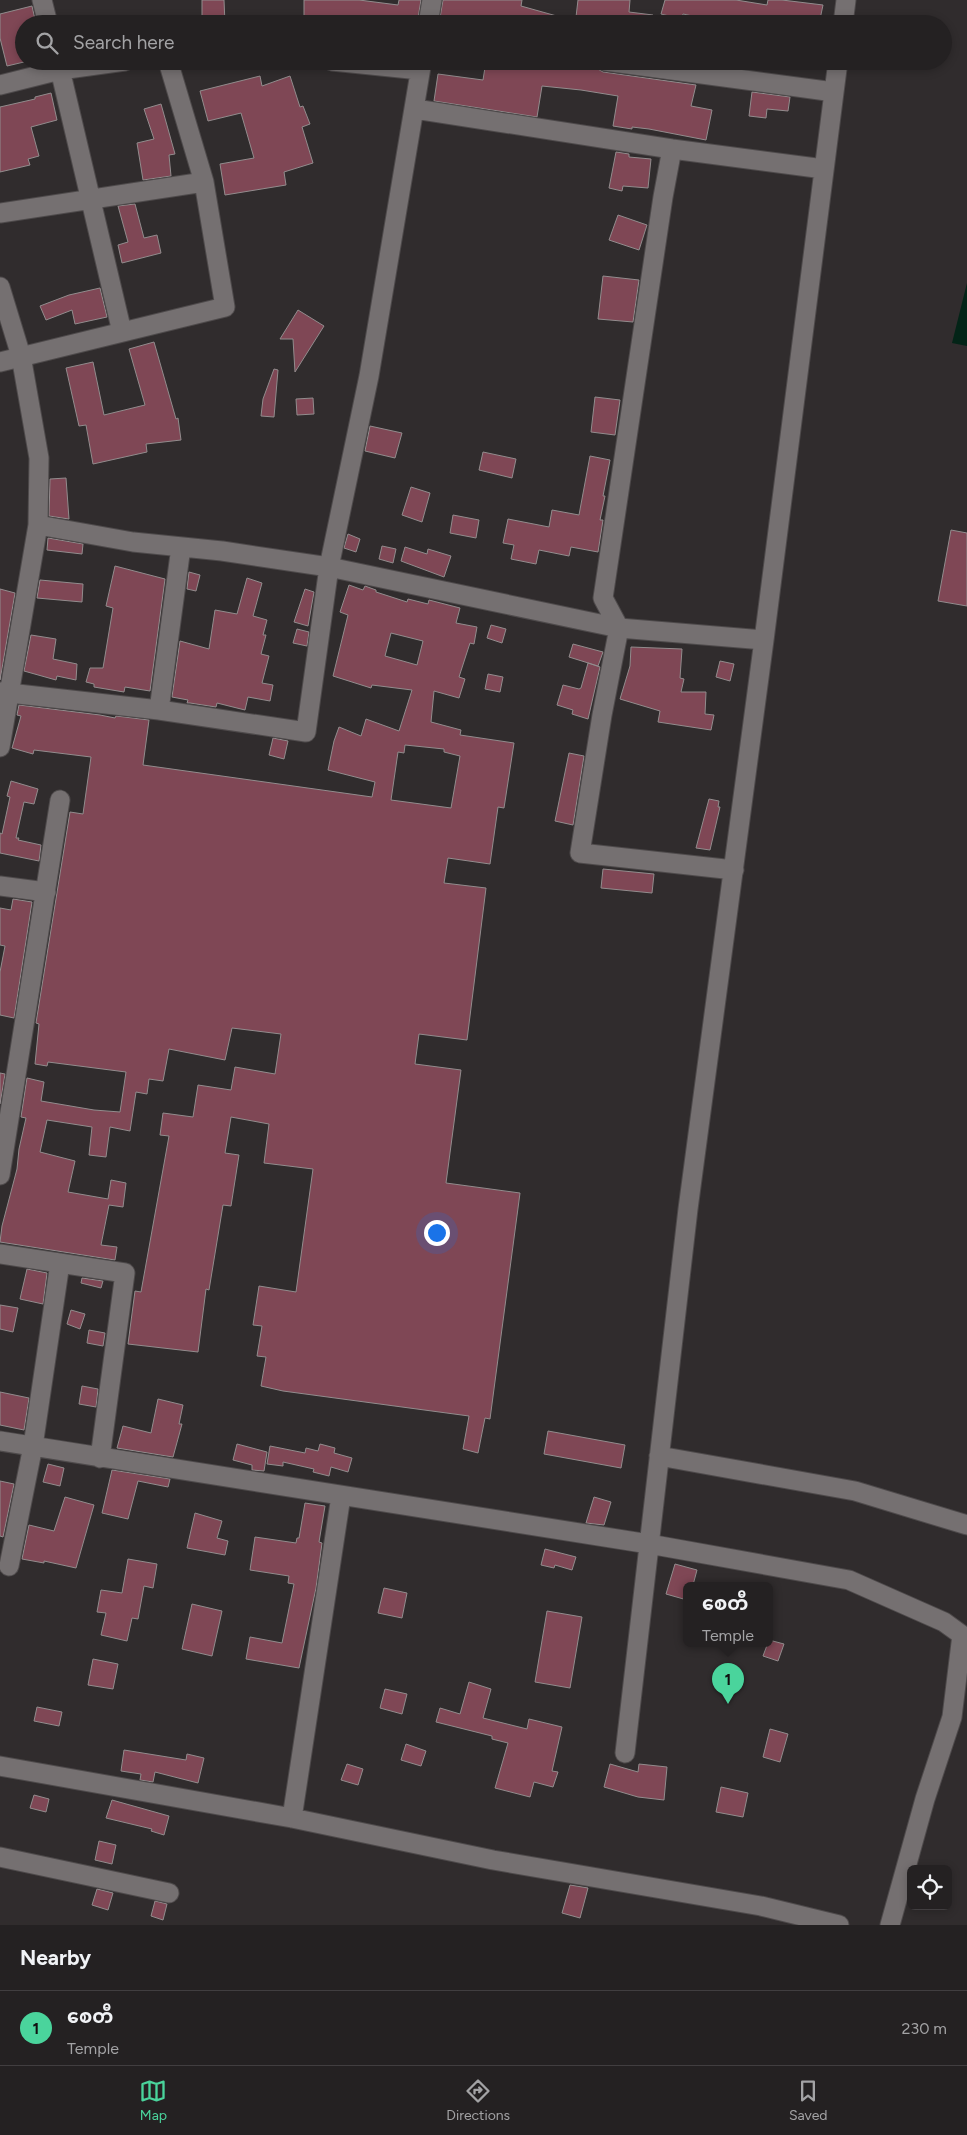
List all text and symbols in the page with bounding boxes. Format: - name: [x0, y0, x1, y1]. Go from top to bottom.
- search box: [15, 15, 952, 70]
- icon: search: [33, 29, 61, 57]
- text: Search here: [73, 31, 175, 54]
- your location: [424, 1220, 450, 1246]
- popup: [683, 1582, 773, 1647]
- text: စေတီ: [702, 1592, 748, 1615]
- text: Temple: [702, 1626, 754, 1645]
- pin: 1: [712, 1663, 744, 1704]
- map controls: [907, 1865, 952, 1910]
- button: locate: [907, 1865, 952, 1910]
- text: Nearby: [20, 1945, 91, 1970]
- text: စေတီ: [67, 2005, 113, 2028]
- text: 1: [33, 2019, 39, 2038]
- text: 230 m: [902, 2019, 947, 2038]
- text: Temple: [67, 2039, 119, 2058]
- tab: Map: [139, 2077, 167, 2124]
- tab: Directions: [446, 2077, 510, 2124]
- tab: Saved: [789, 2077, 828, 2124]

